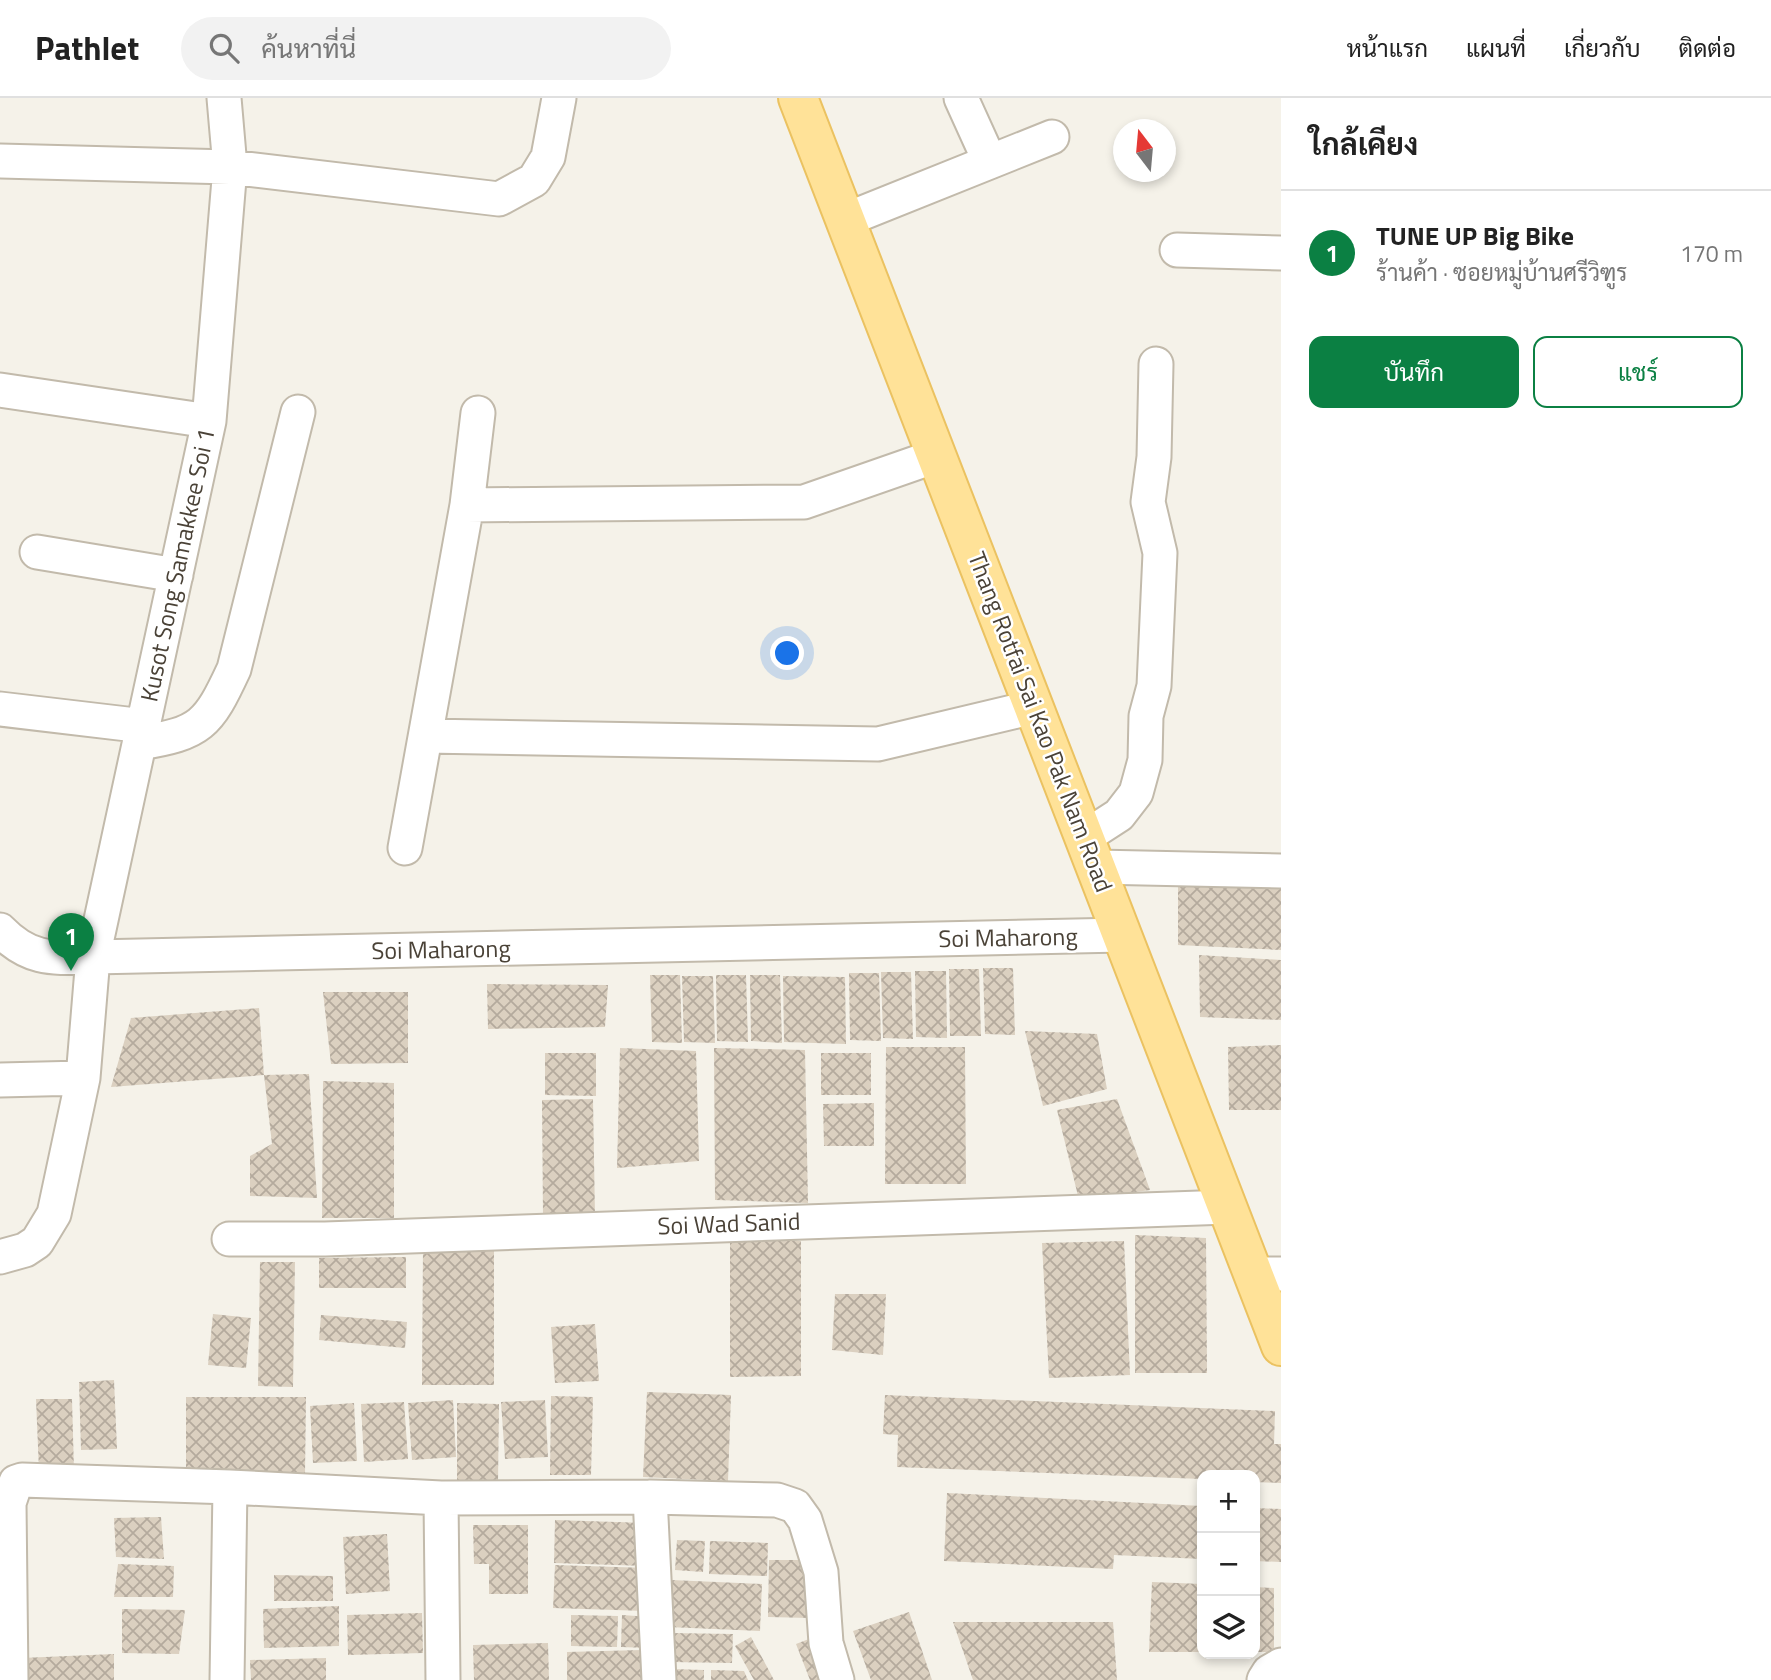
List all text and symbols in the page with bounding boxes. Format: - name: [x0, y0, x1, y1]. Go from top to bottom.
- search box: [181, 17, 671, 80]
- text: Pathlet: [35, 23, 139, 73]
- icon: search: [205, 29, 243, 67]
- text: ค้นหาที่นี่: [261, 29, 356, 68]
- text: หน้าแรก: [1347, 30, 1428, 66]
- text: แผนที่: [1466, 30, 1526, 66]
- text: เกี่ยวกับ: [1564, 30, 1641, 66]
- text: ติดต่อ: [1679, 30, 1736, 66]
- north arrow: [1113, 119, 1176, 182]
- text: ใกล้เคียง: [1309, 121, 1418, 167]
- text: TUNE UP Big Bike: [1376, 216, 1574, 255]
- text: 1: [1326, 236, 1338, 271]
- text: 170 m: [1680, 236, 1743, 271]
- text: ร้านค้า · ซอยหมู่บ้านศรีวิฑูร: [1376, 255, 1627, 290]
- button: บันทึก: [1309, 336, 1519, 408]
- button: แชร์: [1533, 336, 1743, 408]
- street label: Kusot Song Samakkee Soi 1: [130, 425, 224, 705]
- street label: Thang Rotfai Sai Kao Pak Nam Road: [959, 546, 1123, 897]
- your location: [770, 636, 804, 670]
- pin: 1: [48, 913, 94, 971]
- street label: Soi Maharong: [938, 918, 1078, 956]
- street label: Soi Maharong: [371, 930, 511, 968]
- street label: Soi Wad Sanid: [657, 1203, 801, 1243]
- map controls: [1197, 1470, 1260, 1659]
- button: +: [1197, 1470, 1260, 1533]
- button: −: [1197, 1533, 1260, 1596]
- button: layers: [1197, 1596, 1260, 1659]

